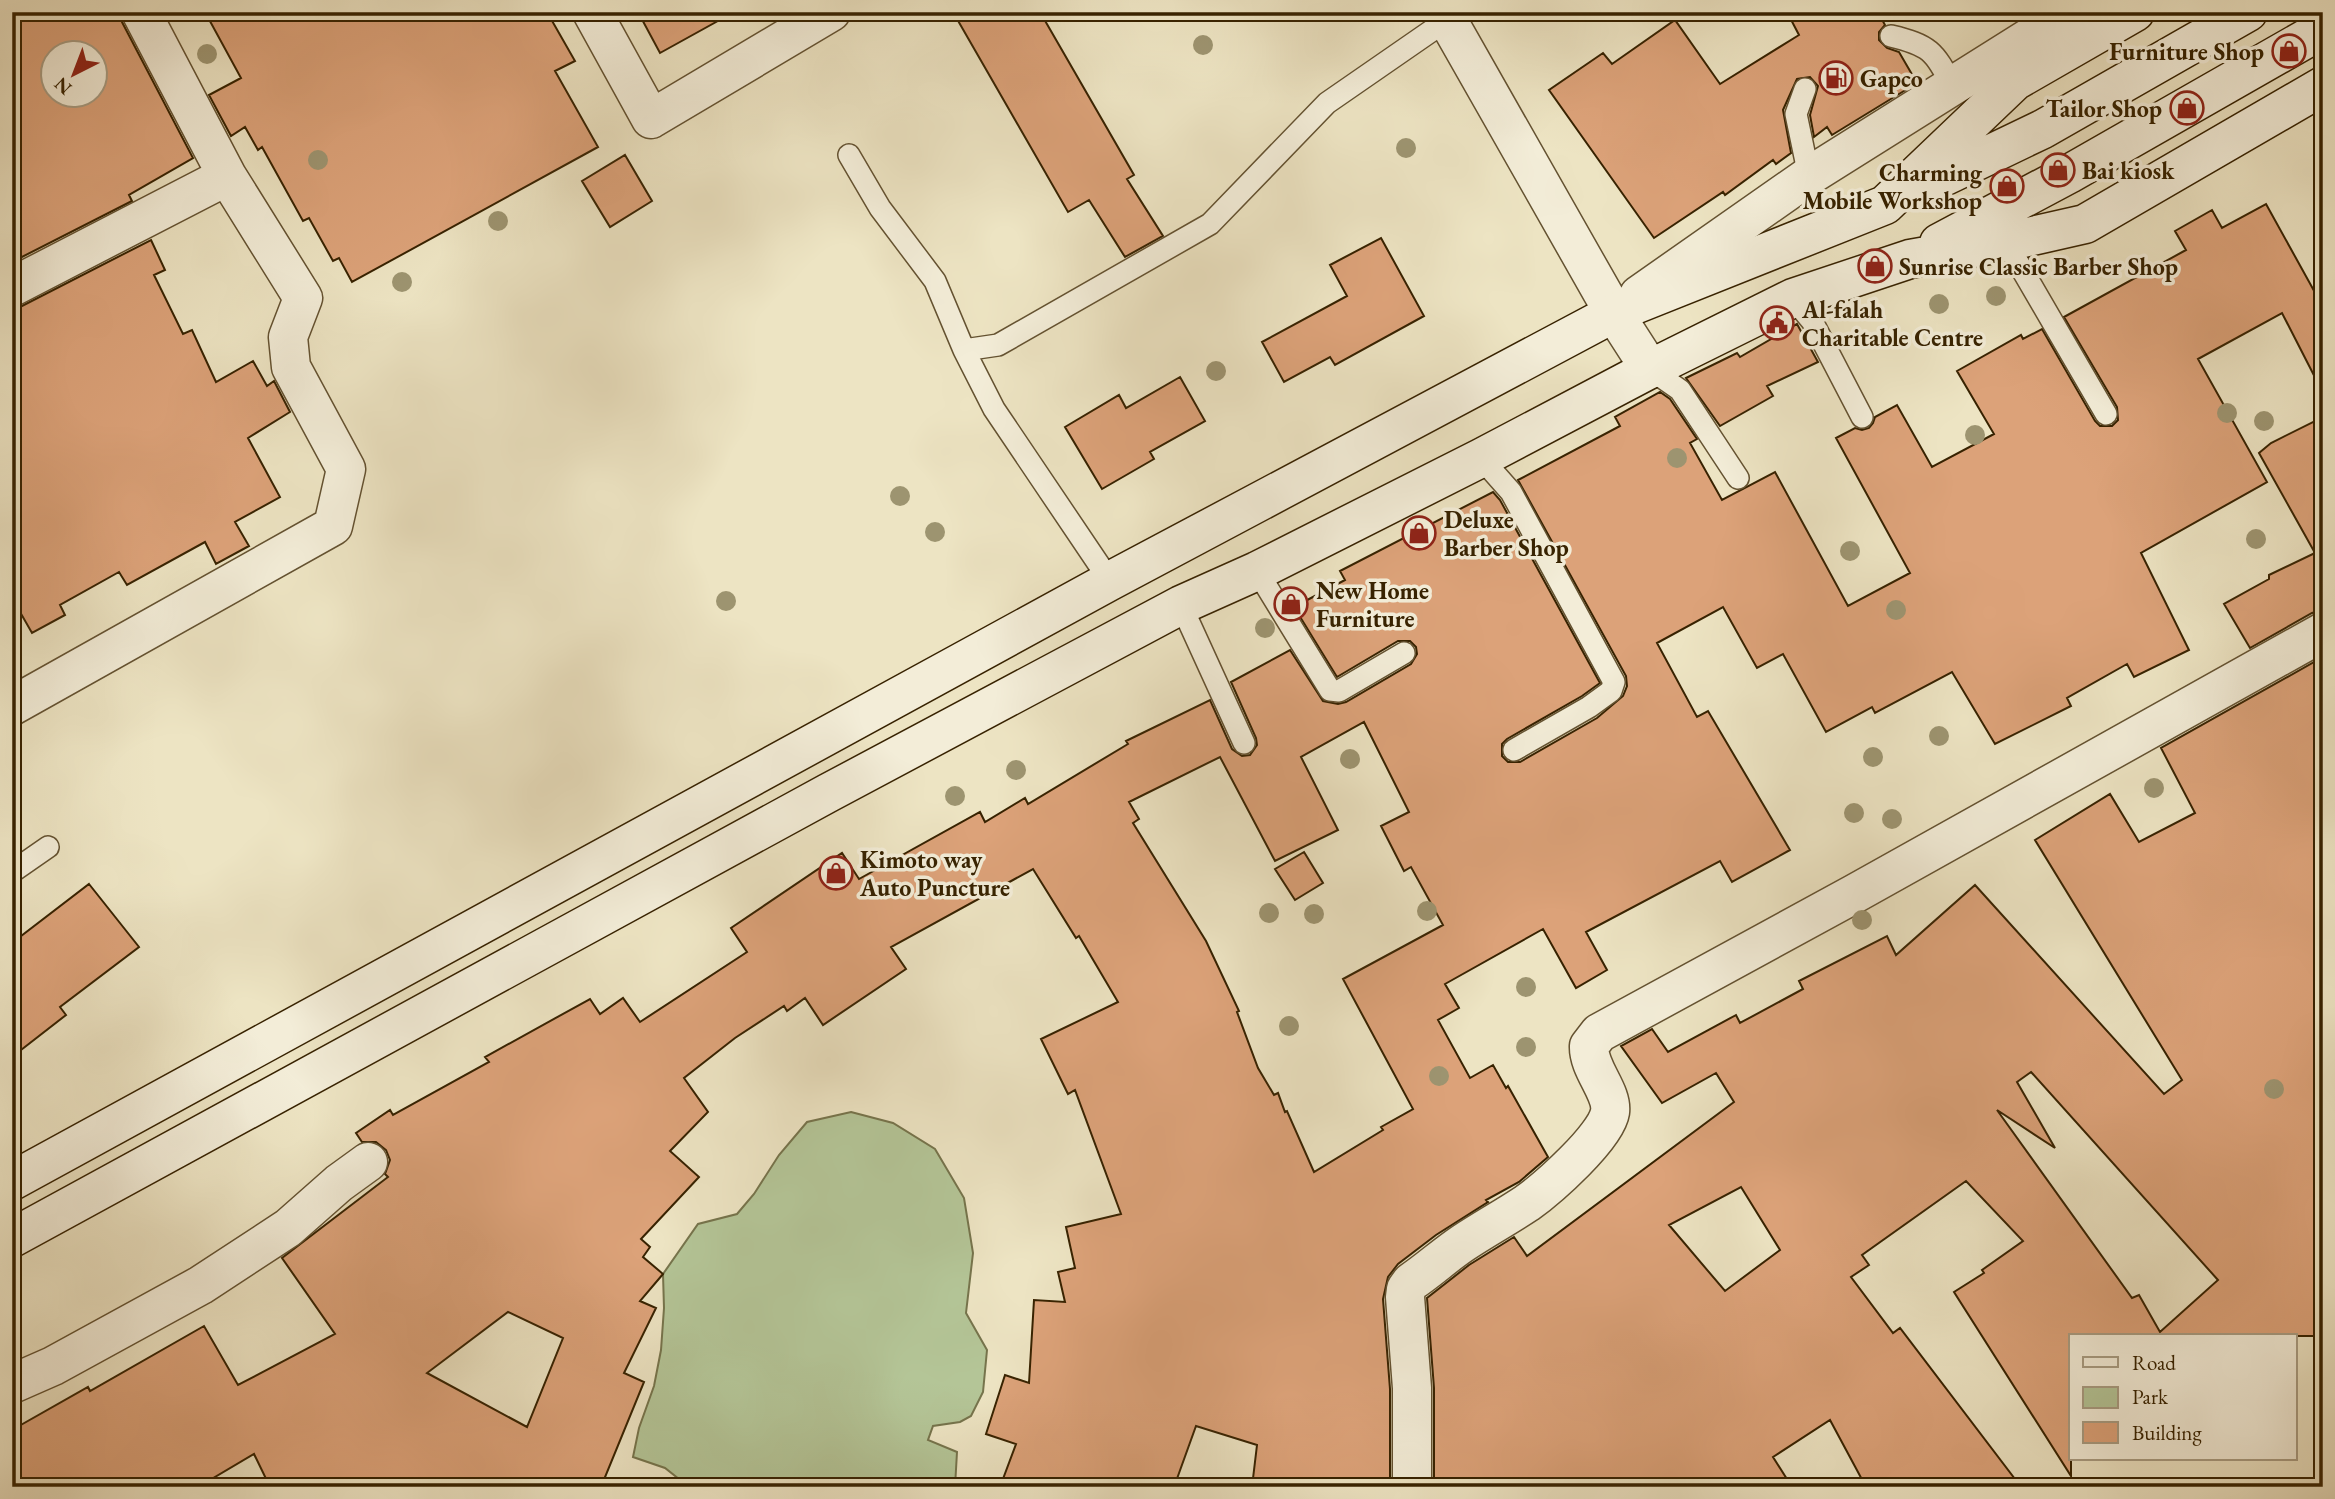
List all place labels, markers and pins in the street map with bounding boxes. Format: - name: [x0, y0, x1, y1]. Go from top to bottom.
- shop icon: Furniture Shop: [2270, 32, 2308, 70]
- place label: Furniture Shop: [2109, 36, 2264, 67]
- fuel station icon: Gapco: [1817, 59, 1855, 97]
- place label: Gapco: [1860, 63, 1923, 94]
- shop icon: Tailor Shop: [2168, 89, 2206, 127]
- place label: Tailor Shop: [2046, 93, 2162, 124]
- shop icon: Bai kiosk: [2039, 151, 2077, 189]
- place label: Bai kiosk: [2082, 155, 2175, 186]
- place label: Charming Mobile Workshop: [1803, 157, 1983, 216]
- shop icon: Charming Mobile Workshop: [1988, 167, 2026, 205]
- shop icon: Sunrise Classic Barber Shop: [1856, 247, 1894, 285]
- place label: Sunrise Classic Barber Shop: [1899, 251, 2178, 282]
- place label: Al-falah Charitable Centre: [1801, 294, 1983, 353]
- public building icon: Al-falah Charitable Centre: [1758, 304, 1796, 342]
- place label: Deluxe Barber Shop: [1444, 504, 1569, 563]
- shop icon: Deluxe Barber Shop: [1400, 514, 1438, 552]
- place label: New Home Furniture: [1316, 575, 1429, 634]
- shop icon: New Home Furniture: [1272, 585, 1310, 623]
- place label: Kimoto way Auto Puncture: [859, 844, 1010, 903]
- shop icon: Kimoto way Auto Puncture: [817, 854, 855, 892]

